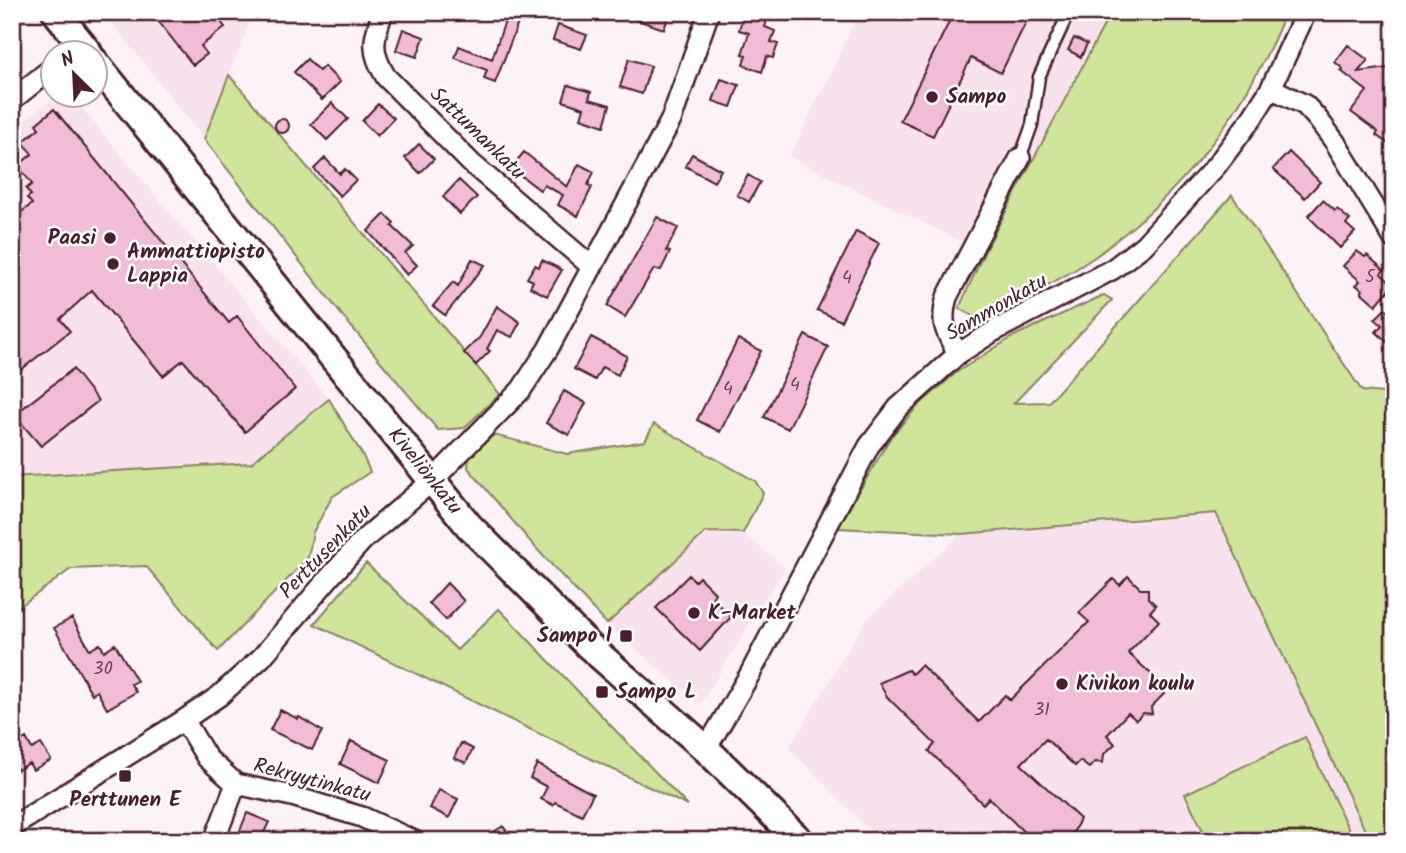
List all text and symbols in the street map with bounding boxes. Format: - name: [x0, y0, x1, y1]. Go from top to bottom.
- north arrow: [38, 38, 108, 108]
- text: N: [56, 44, 79, 76]
- street label: Sattumankatu: [421, 79, 533, 189]
- place label: Sampo: [946, 81, 1007, 114]
- marker: Sampo: [924, 89, 940, 105]
- place label: Paasi: [48, 222, 97, 255]
- marker: Paasi: [102, 230, 118, 246]
- place label: Ammattiopisto Lappia: [127, 236, 265, 293]
- marker: Ammattiopisto Lappia: [105, 256, 121, 272]
- house number: 5: [1365, 263, 1376, 292]
- house number: 4: [842, 264, 852, 293]
- street label: Sammonkatu: [940, 265, 1054, 351]
- house number: 4: [790, 371, 800, 400]
- house number: 4: [723, 375, 733, 404]
- street label: Kiveliönkatu: [379, 420, 470, 522]
- street label: Perttusenkatu: [272, 497, 380, 607]
- place label: K-Market: [708, 597, 797, 630]
- marker: K-Market: [686, 605, 702, 621]
- place label: Sampo I: [537, 620, 612, 653]
- marker: Sampo I: [618, 628, 634, 644]
- house number: 30: [93, 655, 113, 684]
- place label: Kivikon koulu: [1076, 668, 1195, 701]
- place label: Sampo L: [616, 676, 696, 709]
- marker: Kivikon koulu: [1054, 676, 1070, 692]
- marker: Sampo L: [594, 684, 610, 700]
- house number: 31: [1034, 696, 1050, 725]
- street label: Rekryytinkatu: [250, 749, 374, 813]
- marker: Perttunen E: [117, 768, 133, 784]
- place label: Perttunen E: [69, 784, 182, 817]

